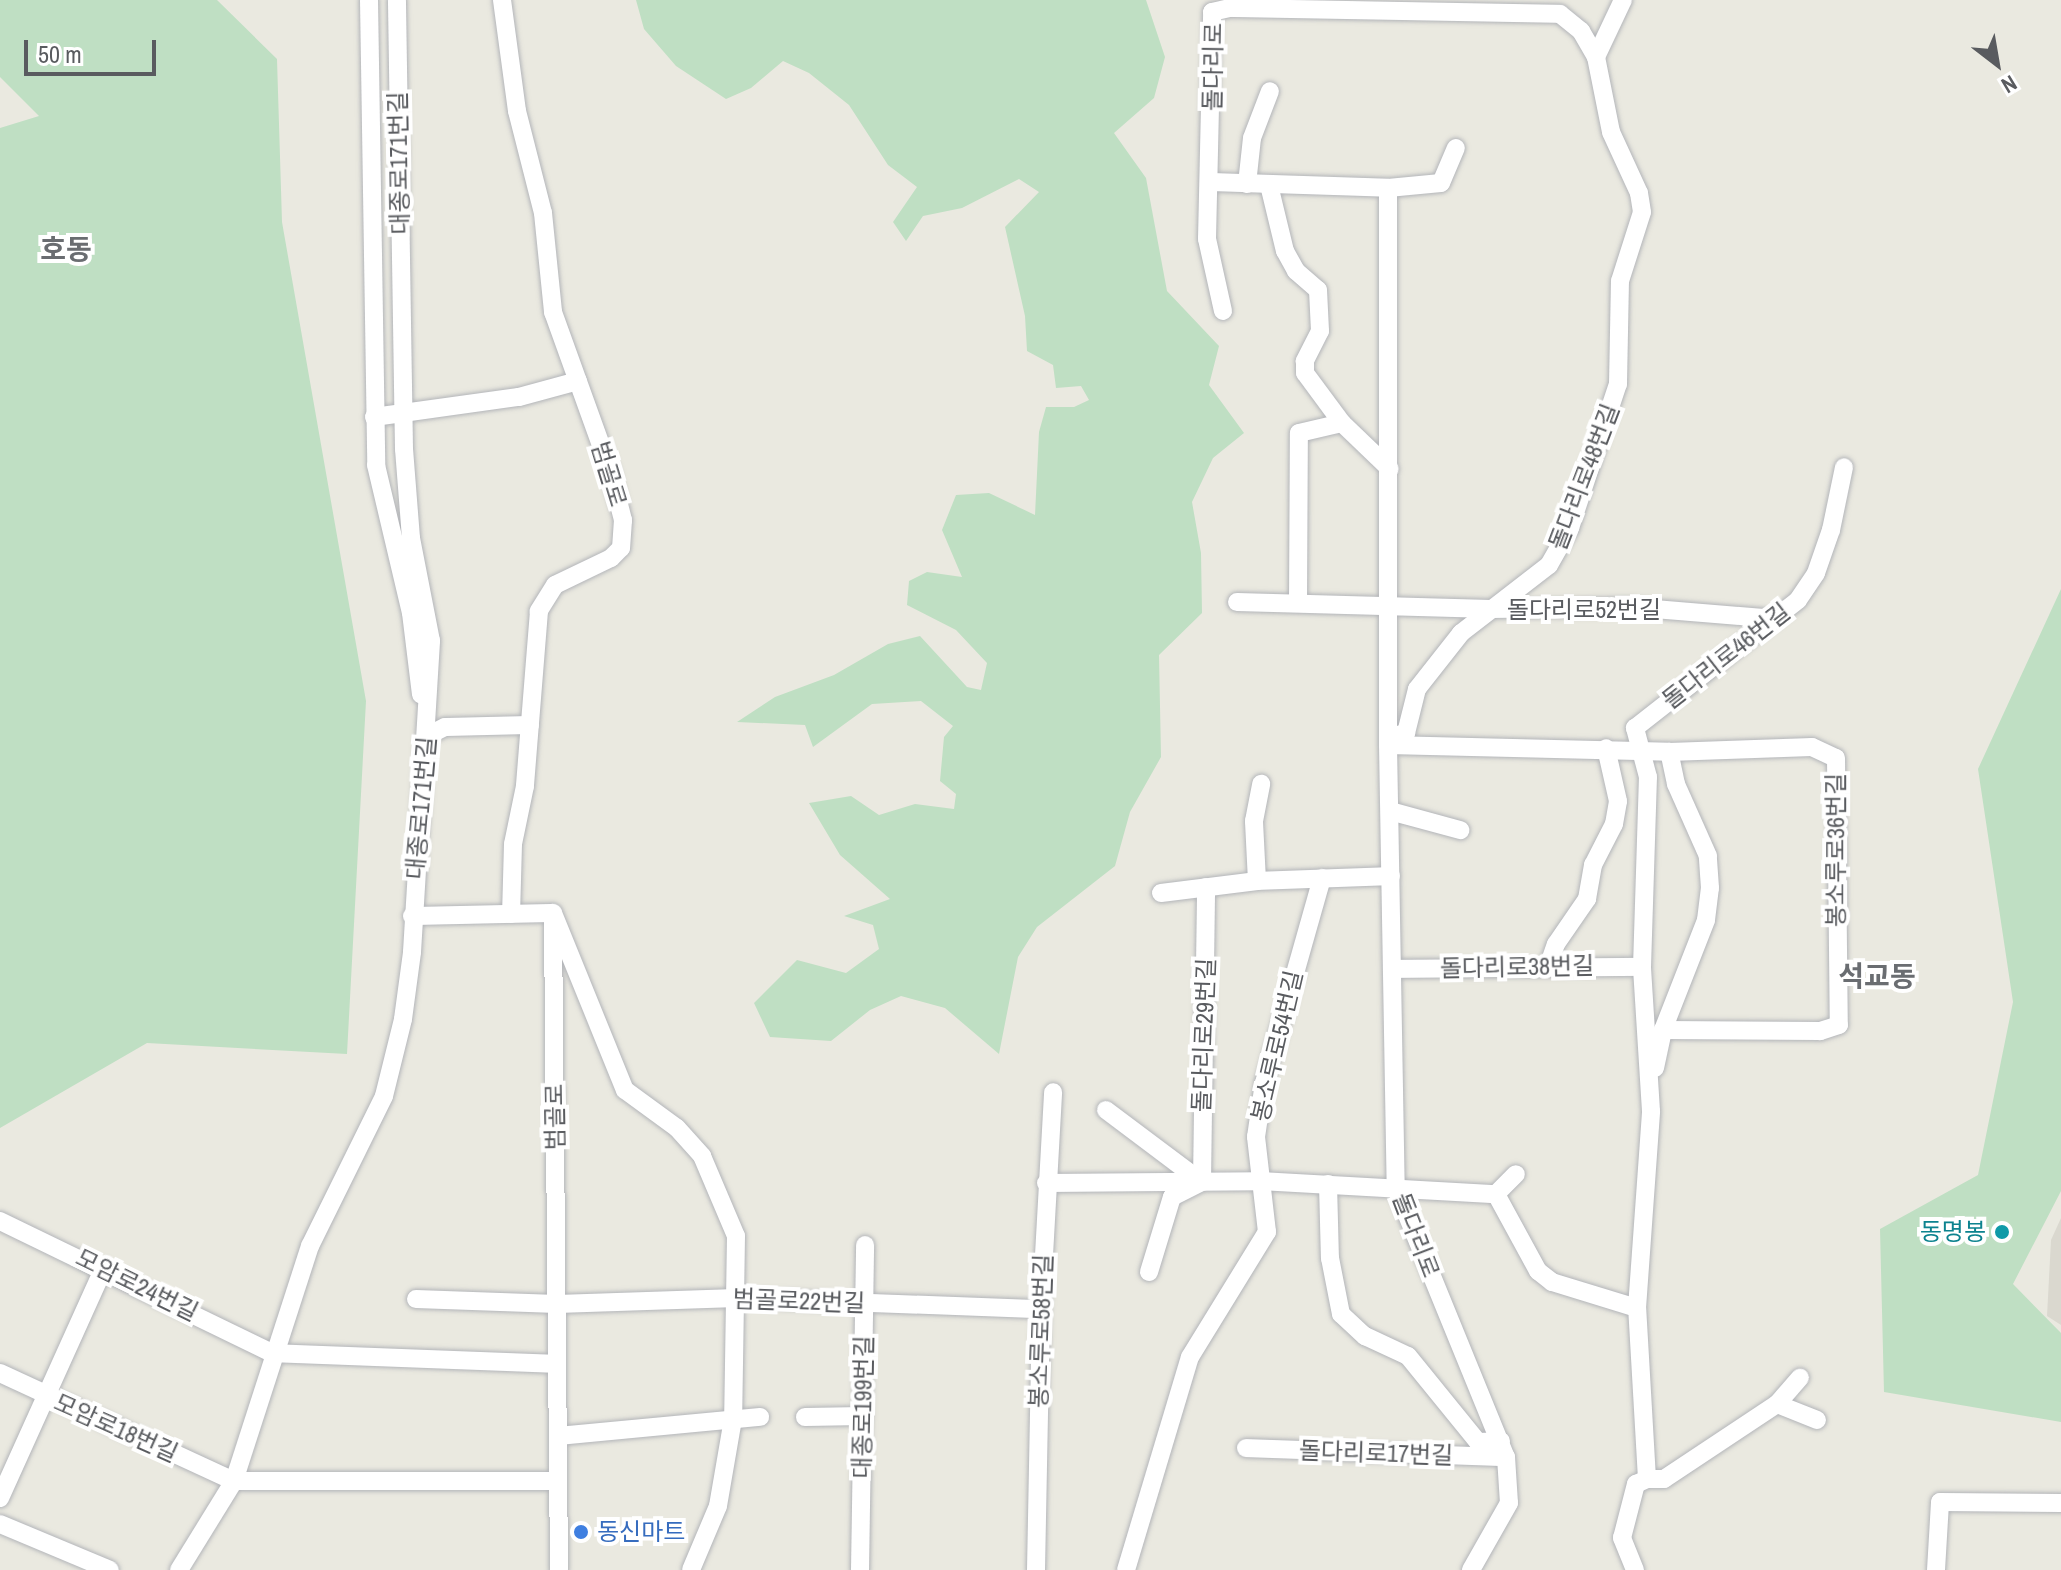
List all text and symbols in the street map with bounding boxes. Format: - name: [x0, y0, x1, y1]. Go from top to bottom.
- street label: 돌다리로: [1198, 23, 1228, 111]
- scale bar: [28, 24, 160, 74]
- north arrow: [1957, 24, 2037, 104]
- text: 50 m: [38, 38, 82, 70]
- text: N: [1996, 68, 2023, 101]
- street label: 대종로171번길: [383, 91, 415, 235]
- district label: 호동: [40, 232, 92, 266]
- street label: 돌다리로48번길: [1543, 400, 1625, 554]
- street label: 범골로: [586, 438, 632, 510]
- street label: 돌다리로52번길: [1507, 596, 1661, 624]
- street label: 돌다리로46번길: [1656, 597, 1796, 715]
- street label: 대종로171번길: [400, 735, 442, 881]
- street label: 봉소루로36번길: [1822, 773, 1850, 927]
- street label: 돌다리로38번길: [1440, 951, 1594, 983]
- street label: 돌다리로29번길: [1187, 957, 1221, 1113]
- district label: 석교동: [1838, 959, 1916, 993]
- street label: 봉소루로54번길: [1246, 968, 1308, 1124]
- street label: 범골로: [540, 1084, 570, 1150]
- street label: 돌다리로: [1387, 1189, 1445, 1281]
- place label: 동명봉: [1920, 1218, 1986, 1246]
- marker: 동명봉: [1993, 1223, 2011, 1241]
- street label: 모암로24번길: [71, 1243, 203, 1327]
- street label: 봉소루로58번길: [1024, 1253, 1058, 1409]
- street label: 범골로22번길: [732, 1284, 866, 1318]
- street label: 대종로199번길: [847, 1335, 879, 1479]
- street label: 모암로18번길: [50, 1388, 182, 1468]
- street label: 돌다리로17번길: [1298, 1436, 1454, 1470]
- place label: 동신마트: [597, 1518, 685, 1546]
- marker: 동신마트: [572, 1523, 590, 1541]

